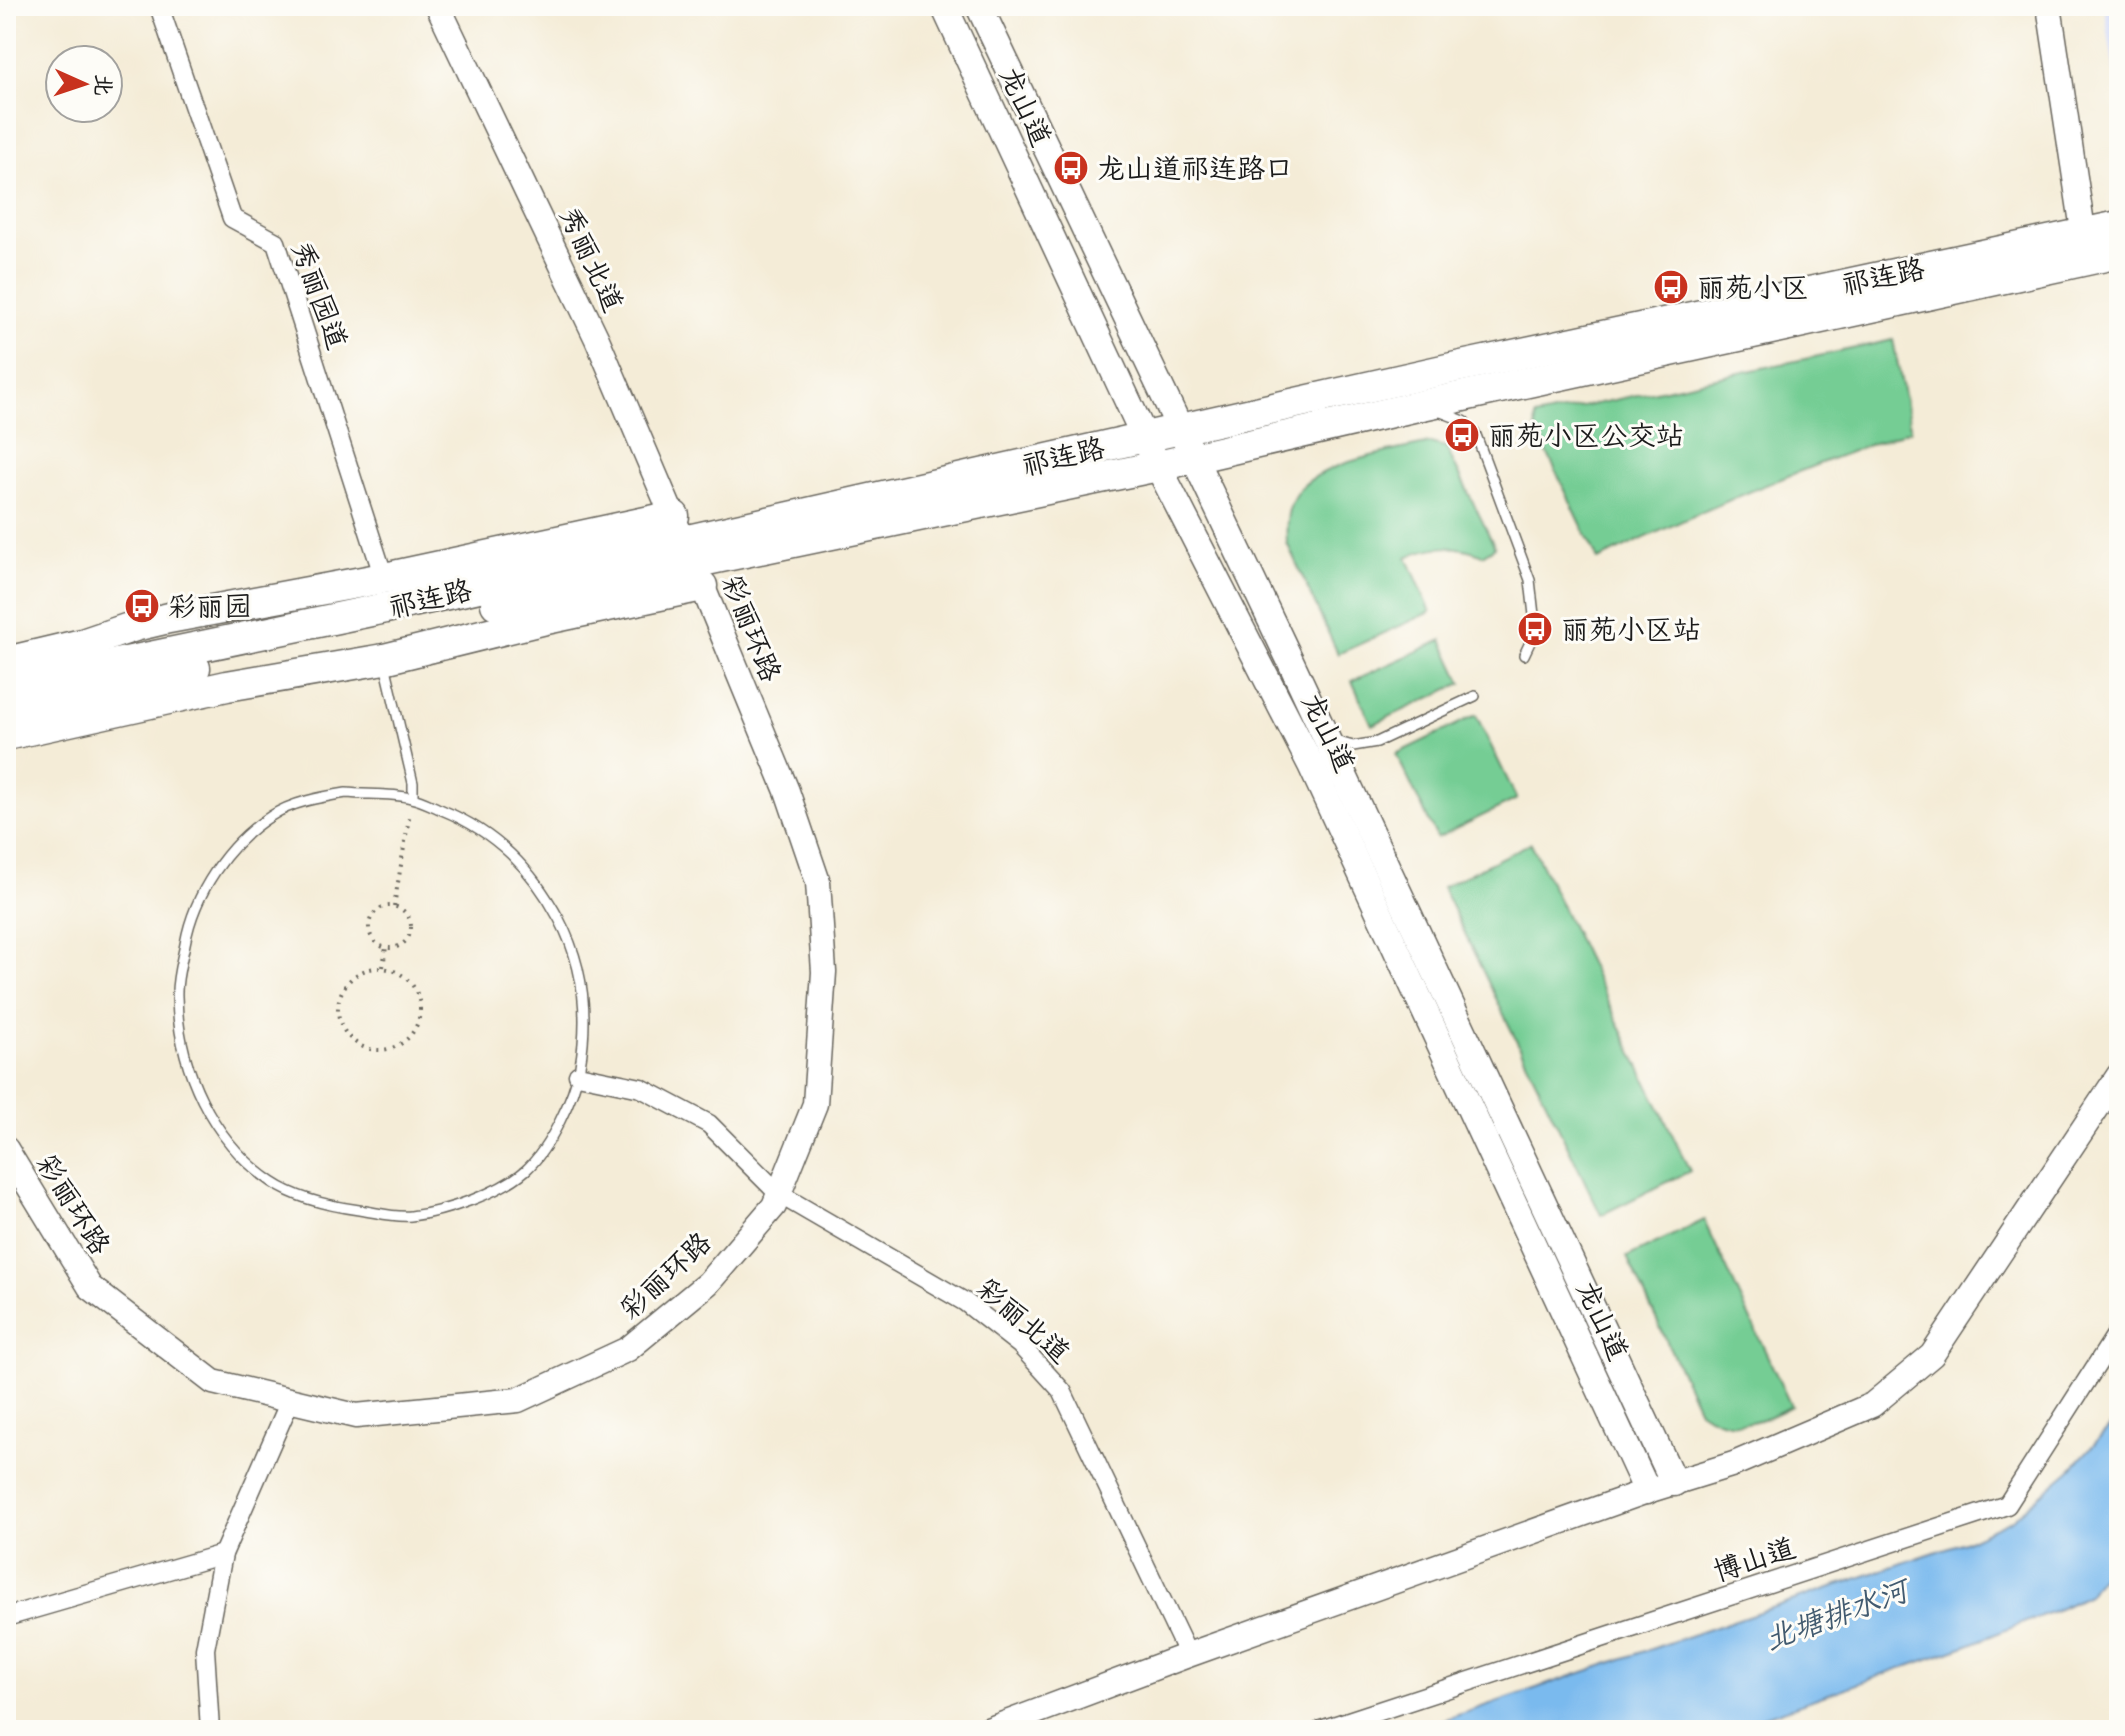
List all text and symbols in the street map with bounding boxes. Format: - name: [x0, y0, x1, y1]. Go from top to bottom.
- north arrow: [44, 44, 124, 124]
- street label: 龙山道: [993, 61, 1059, 151]
- text: 北: [89, 73, 118, 97]
- bus stop icon: 龙山道祁连路口: [1052, 149, 1090, 187]
- place label: 龙山道祁连路口: [1097, 151, 1293, 185]
- street label: 秀丽北道: [553, 201, 631, 317]
- street label: 秀丽园道: [285, 237, 355, 353]
- street label: 祁连路: [1838, 251, 1928, 301]
- bus stop icon: 丽苑小区: [1652, 268, 1690, 306]
- place label: 丽苑小区: [1697, 270, 1809, 304]
- bus stop icon: 丽苑小区公交站: [1443, 416, 1481, 454]
- place label: 丽苑小区公交站: [1488, 418, 1684, 452]
- street label: 祁连路: [1018, 430, 1108, 482]
- street label: 彩丽环路: [715, 570, 789, 686]
- street label: 祁连路: [385, 572, 475, 624]
- bus stop icon: 彩丽园: [123, 587, 161, 625]
- place label: 彩丽园: [168, 589, 252, 623]
- bus stop icon: 丽苑小区站: [1516, 610, 1554, 648]
- place label: 丽苑小区站: [1561, 612, 1701, 646]
- street label: 龙山道: [1295, 687, 1363, 777]
- street label: 彩丽环路: [30, 1147, 118, 1261]
- street label: 彩丽环路: [612, 1224, 718, 1326]
- street label: 彩丽北道: [971, 1270, 1077, 1370]
- street label: 龙山道: [1570, 1275, 1636, 1365]
- street label: 博山道: [1709, 1530, 1799, 1588]
- water label: 北塘排水河: [1759, 1570, 1917, 1658]

